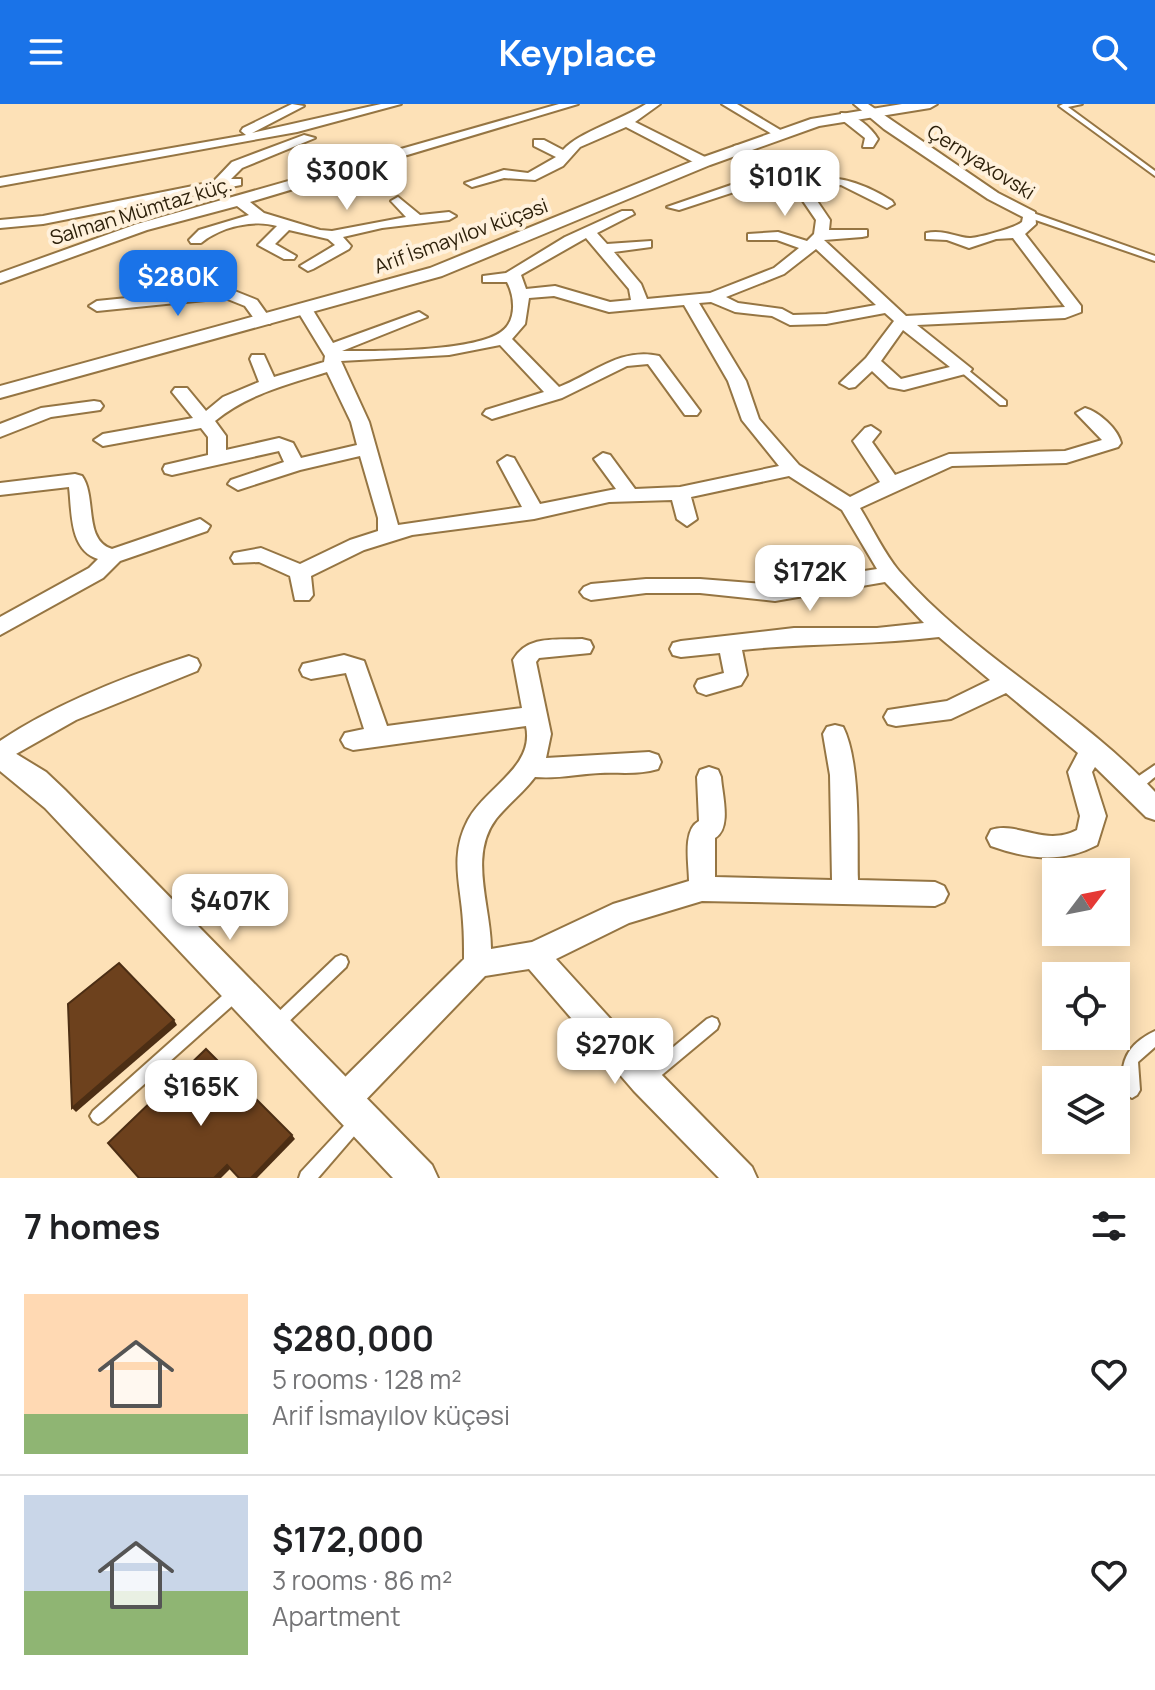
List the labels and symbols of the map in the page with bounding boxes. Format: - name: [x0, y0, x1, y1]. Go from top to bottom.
- street label: Çernyaxovski: [922, 118, 1040, 205]
- pin: $300K: [291, 144, 403, 212]
- pin: $101K: [729, 150, 841, 218]
- street label: Salman Mümtaz küç.: [47, 170, 235, 251]
- street label: Arif İsmayılov küçəsi: [370, 192, 551, 280]
- pin: $280K: [122, 250, 234, 318]
- pin: $172K: [754, 545, 866, 613]
- north arrow: [1042, 858, 1130, 946]
- pin: $407K: [174, 874, 286, 942]
- pin: $270K: [559, 1018, 671, 1086]
- pin: $165K: [145, 1060, 257, 1128]

